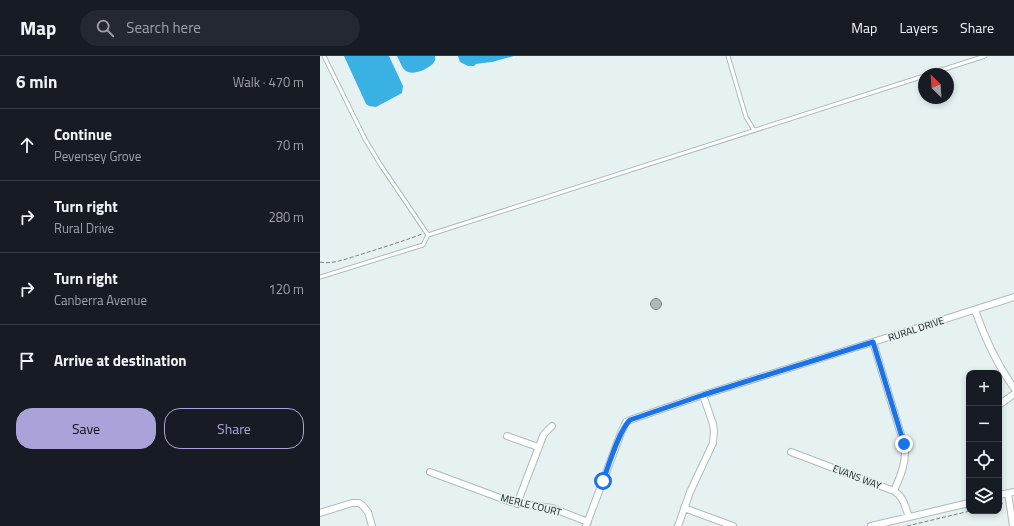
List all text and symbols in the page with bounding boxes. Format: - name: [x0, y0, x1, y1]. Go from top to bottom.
- search box: [80, 10, 360, 46]
- text: Map: [20, 13, 56, 42]
- text: Search here: [126, 16, 201, 39]
- icon: search: [94, 17, 116, 39]
- text: Map: [851, 17, 877, 38]
- text: Layers: [899, 17, 938, 38]
- text: Share: [960, 17, 994, 38]
- north arrow: [918, 68, 954, 104]
- text: 6 min: [16, 69, 57, 95]
- text: Walk · 470 m: [233, 72, 304, 92]
- text: Continue: [54, 123, 112, 146]
- icon: ahead: [16, 134, 38, 156]
- text: 70 m: [276, 135, 304, 155]
- text: Pevensey Grove: [54, 146, 141, 166]
- text: Turn right: [54, 195, 118, 218]
- icon: right: [16, 206, 38, 228]
- text: 280 m: [268, 207, 304, 227]
- text: Rural Drive: [54, 218, 114, 238]
- text: Turn right: [54, 267, 118, 290]
- icon: right: [16, 278, 38, 300]
- text: 120 m: [268, 279, 304, 299]
- text: Canberra Avenue: [54, 290, 147, 310]
- street label: RURAL DRIVE: [886, 313, 946, 345]
- text: Arrive at destination: [54, 349, 187, 372]
- icon: arrive: [16, 350, 38, 372]
- map controls: [966, 370, 1002, 514]
- button: +: [966, 370, 1002, 406]
- button: −: [966, 406, 1002, 442]
- button: Save: [16, 408, 156, 449]
- button: Share: [164, 408, 304, 449]
- route end: [895, 435, 913, 453]
- button: locate: [966, 442, 1002, 478]
- street label: EVANS WAY: [831, 461, 884, 493]
- route start: [594, 472, 612, 490]
- button: layers: [966, 478, 1002, 514]
- street label: MERLE COURT: [499, 490, 564, 520]

